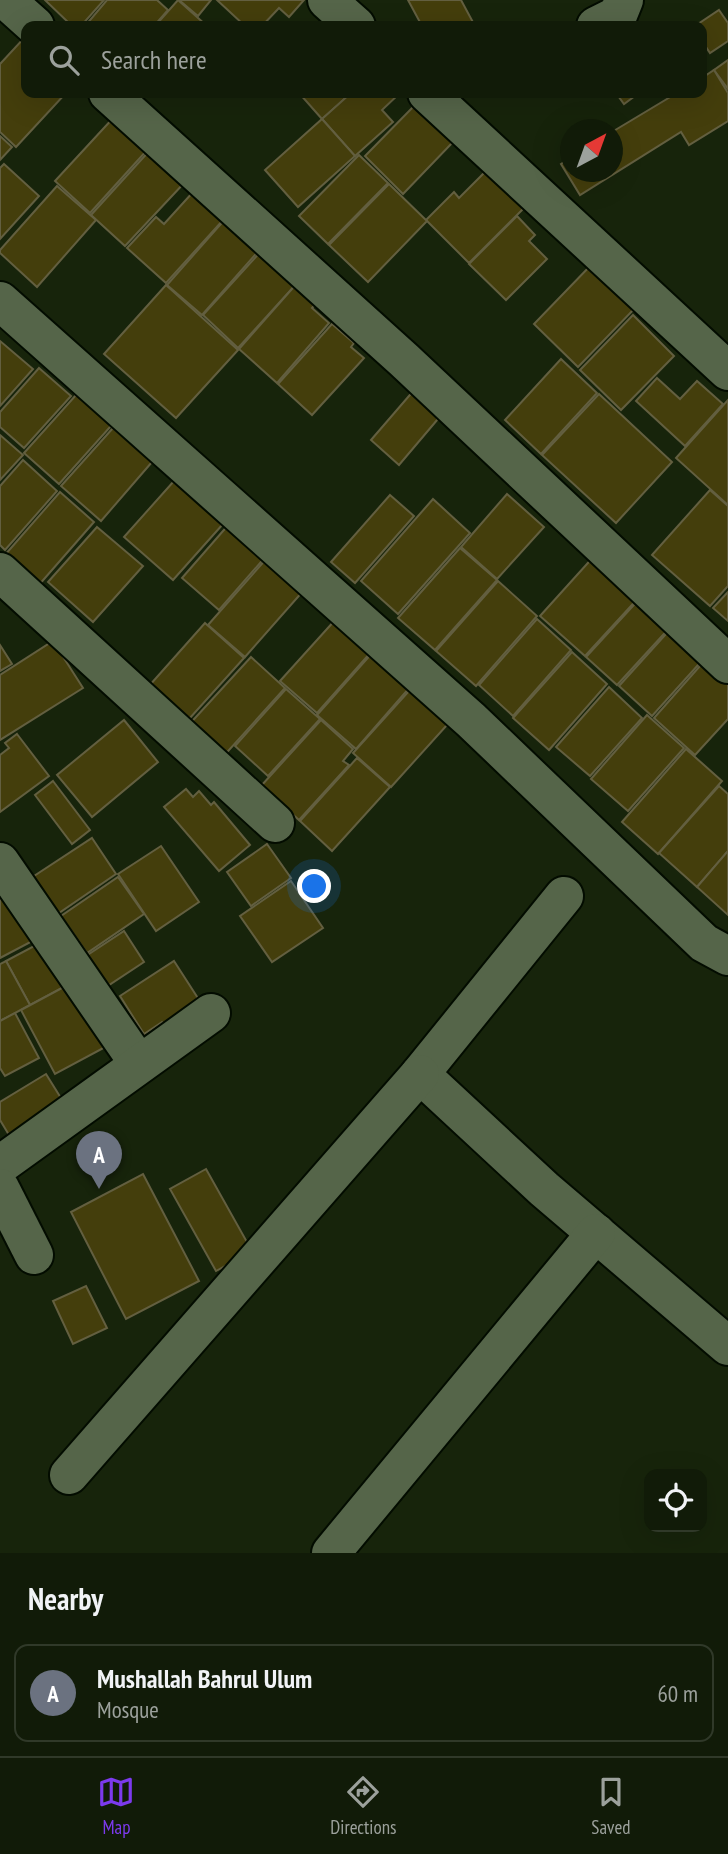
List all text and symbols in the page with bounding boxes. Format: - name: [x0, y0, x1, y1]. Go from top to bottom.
- search box: [21, 21, 707, 98]
- icon: search: [45, 41, 83, 79]
- text: Search here: [101, 43, 207, 76]
- north arrow: [560, 119, 623, 182]
- your location: [297, 869, 331, 903]
- pin: A: [76, 1131, 122, 1189]
- map controls: [644, 1469, 707, 1532]
- button: locate: [644, 1469, 707, 1532]
- text: Nearby: [28, 1579, 103, 1618]
- text: Mushallah Bahrul Ulum: [97, 1662, 312, 1695]
- text: A: [47, 1679, 59, 1708]
- text: 60 m: [657, 1679, 698, 1708]
- text: Mosque: [97, 1695, 159, 1724]
- tab: Map: [97, 1773, 135, 1839]
- tab: Directions: [330, 1773, 396, 1839]
- tab: Saved: [591, 1773, 631, 1839]

